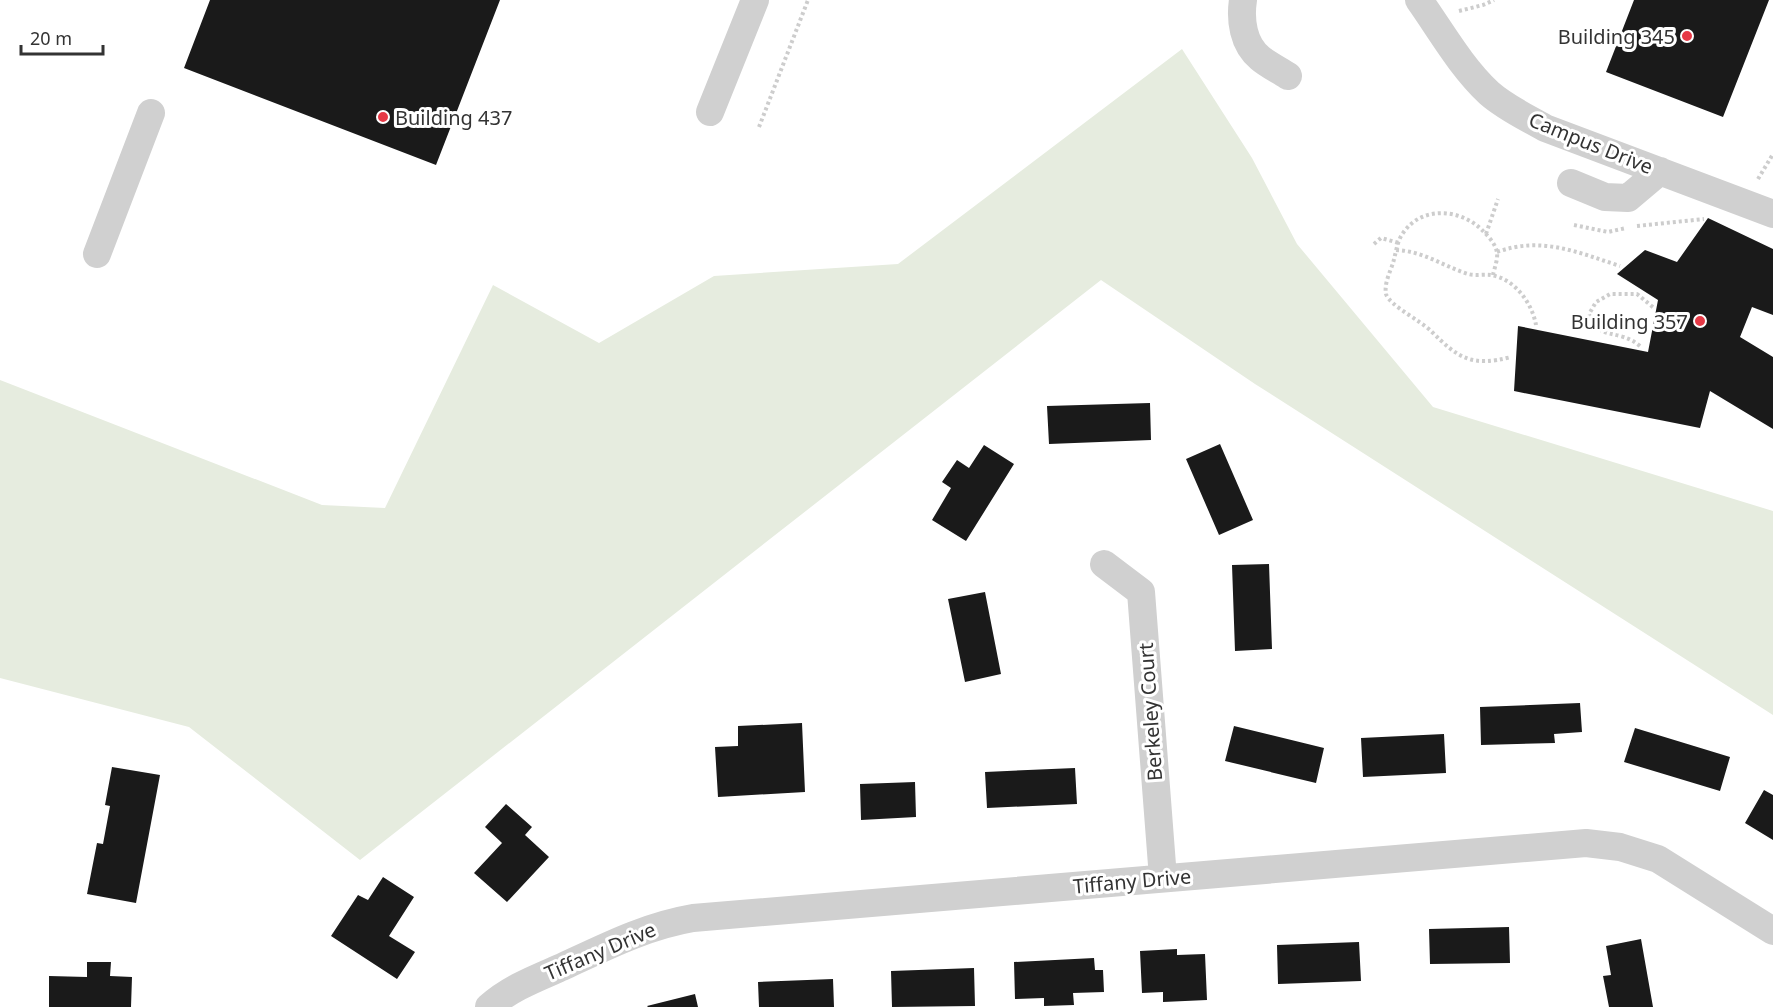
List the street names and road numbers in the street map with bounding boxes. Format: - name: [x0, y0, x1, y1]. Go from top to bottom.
- street label: Campus Drive: [1525, 106, 1657, 180]
- street label: Berkeley Court: [1132, 642, 1168, 782]
- street label: Tiffany Drive: [1072, 862, 1192, 900]
- street label: Tiffany Drive: [540, 915, 660, 987]

